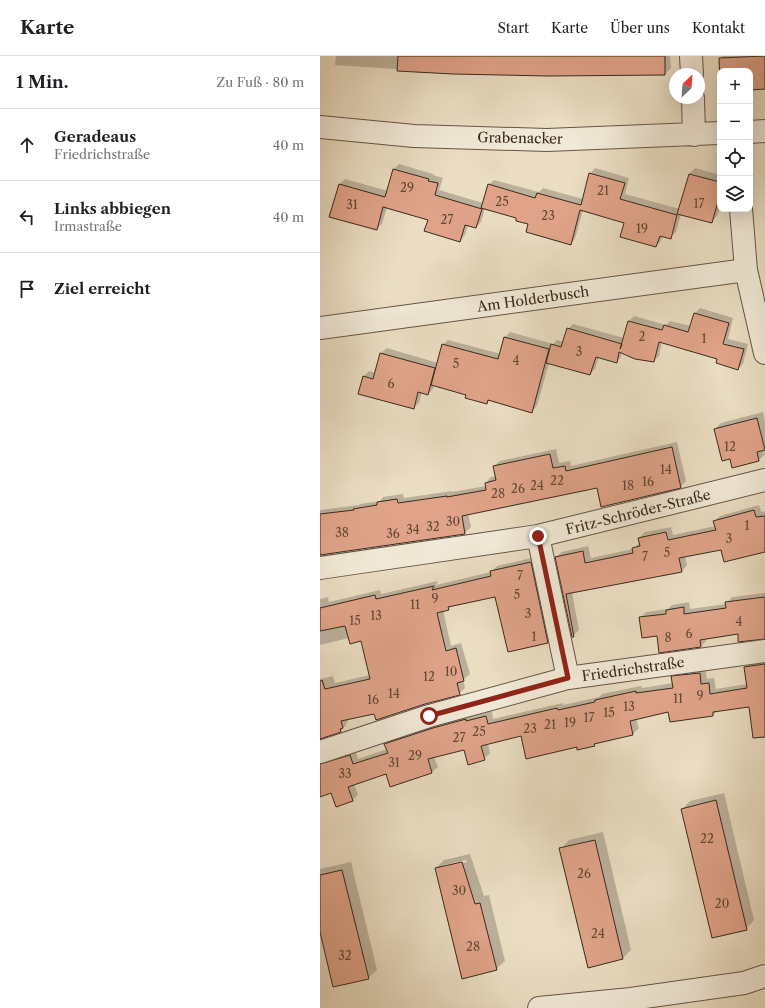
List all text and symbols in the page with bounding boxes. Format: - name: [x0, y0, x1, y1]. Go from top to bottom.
- text: Karte: [20, 16, 74, 39]
- text: Start: [497, 19, 529, 37]
- text: Karte: [551, 19, 588, 37]
- text: Über uns: [610, 19, 670, 37]
- text: Kontakt: [692, 19, 745, 37]
- north arrow: [669, 68, 705, 104]
- map controls: [717, 68, 753, 212]
- button: +: [717, 68, 753, 104]
- text: 1 Min.: [16, 72, 68, 92]
- text: Zu Fuß · 80 m: [217, 74, 304, 90]
- button: −: [717, 104, 753, 140]
- text: Geradeaus: [54, 127, 136, 146]
- street label: Grabenacker: [477, 128, 563, 148]
- icon: ahead: [16, 134, 38, 156]
- text: 40 m: [273, 137, 304, 153]
- button: locate: [717, 140, 753, 176]
- text: Friedrichstraße: [54, 146, 150, 162]
- button: layers: [717, 176, 753, 212]
- house number: 29: [400, 180, 414, 195]
- house number: 21: [597, 183, 609, 198]
- house number: 25: [495, 194, 509, 209]
- house number: 17: [694, 196, 705, 211]
- house number: 31: [346, 197, 358, 212]
- text: Links abbiegen: [54, 199, 171, 218]
- icon: left: [16, 206, 38, 228]
- house number: 23: [541, 208, 555, 223]
- text: 40 m: [273, 209, 304, 225]
- house number: 27: [441, 212, 453, 227]
- text: Irmastraße: [54, 218, 122, 234]
- house number: 19: [636, 221, 648, 236]
- icon: arrive: [16, 278, 38, 300]
- text: Ziel erreicht: [54, 279, 150, 298]
- street label: Am Holderbusch: [475, 282, 590, 316]
- house number: 2: [639, 329, 646, 344]
- house number: 1: [701, 331, 707, 346]
- house number: 3: [576, 344, 582, 359]
- house number: 4: [513, 353, 520, 368]
- house number: 5: [453, 356, 459, 371]
- house number: 6: [387, 376, 395, 391]
- house number: 12: [724, 439, 736, 454]
- house number: 14: [660, 462, 672, 477]
- house number: 22: [550, 473, 564, 488]
- house number: 16: [642, 474, 654, 489]
- house number: 24: [530, 478, 544, 493]
- house number: 18: [622, 478, 634, 493]
- house number: 26: [511, 481, 525, 496]
- street label: Fritz-Schröder-Straße: [564, 485, 713, 539]
- house number: 28: [491, 486, 505, 501]
- house number: 30: [446, 514, 460, 529]
- house number: 1: [744, 518, 750, 533]
- house number: 32: [426, 519, 440, 534]
- house number: 34: [406, 522, 420, 537]
- house number: 38: [335, 525, 349, 540]
- house number: 36: [386, 526, 400, 541]
- route end: [529, 527, 547, 545]
- house number: 3: [726, 531, 732, 546]
- house number: 5: [664, 545, 670, 560]
- house number: 7: [642, 549, 648, 564]
- house number: 7: [517, 568, 523, 583]
- house number: 5: [514, 587, 520, 602]
- house number: 9: [431, 591, 439, 606]
- house number: 11: [410, 597, 420, 612]
- house number: 3: [525, 606, 531, 621]
- house number: 13: [370, 608, 382, 623]
- house number: 15: [349, 613, 361, 628]
- house number: 4: [736, 614, 743, 629]
- house number: 6: [685, 626, 693, 641]
- house number: 1: [531, 629, 537, 644]
- house number: 8: [664, 630, 672, 645]
- street label: Friedrichstraße: [580, 653, 686, 685]
- house number: 10: [445, 664, 457, 679]
- house number: 12: [423, 669, 435, 684]
- house number: 14: [388, 686, 400, 701]
- house number: 9: [696, 688, 704, 703]
- house number: 11: [673, 691, 683, 706]
- house number: 16: [367, 692, 379, 707]
- house number: 13: [623, 699, 635, 714]
- house number: 15: [603, 705, 615, 720]
- route start: [420, 707, 438, 725]
- house number: 17: [584, 710, 595, 725]
- house number: 19: [564, 715, 576, 730]
- house number: 21: [544, 717, 556, 732]
- house number: 23: [523, 721, 537, 736]
- house number: 25: [472, 724, 486, 739]
- house number: 27: [453, 730, 465, 745]
- house number: 29: [408, 748, 422, 763]
- house number: 31: [388, 755, 400, 770]
- house number: 33: [338, 766, 352, 781]
- house number: 22: [700, 831, 714, 846]
- house number: 26: [577, 866, 591, 881]
- house number: 30: [452, 883, 466, 898]
- house number: 20: [715, 896, 729, 911]
- house number: 24: [591, 926, 605, 941]
- house number: 28: [466, 939, 480, 954]
- house number: 32: [338, 948, 352, 963]

